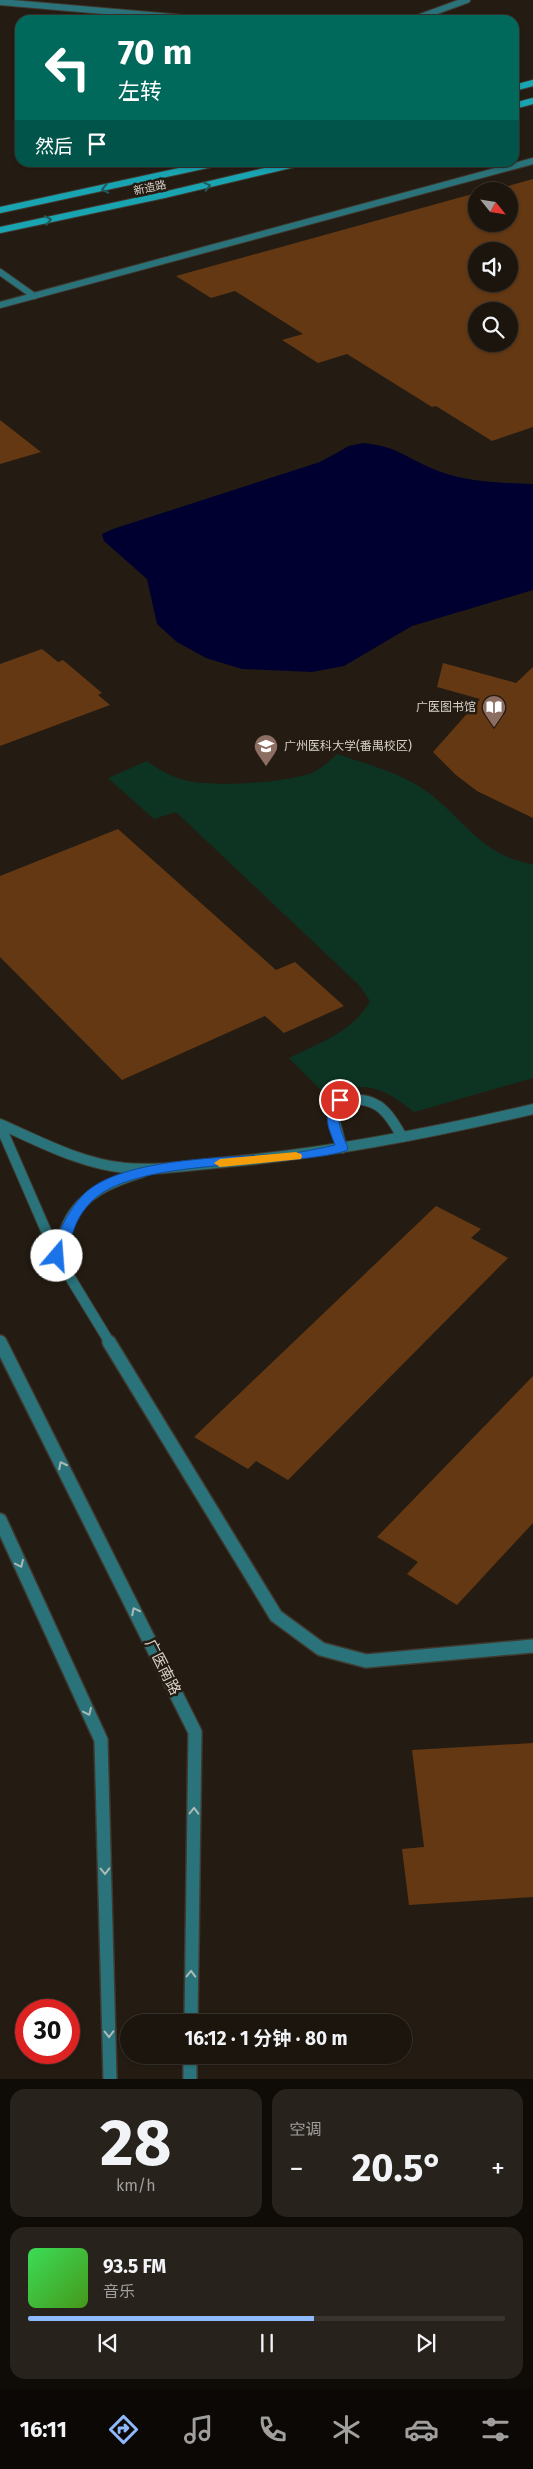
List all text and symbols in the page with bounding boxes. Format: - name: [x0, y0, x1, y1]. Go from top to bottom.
- text: 70 m: [118, 31, 192, 73]
- icon: left: [35, 35, 100, 100]
- text: 左转: [118, 78, 162, 105]
- icon: arrive: [83, 130, 111, 158]
- text: 然后: [35, 135, 73, 158]
- street label: 新造路: [133, 178, 167, 198]
- one-way arrow: [202, 181, 211, 192]
- north arrow: [468, 182, 518, 232]
- map controls: [468, 182, 518, 352]
- one-way arrow: [101, 183, 110, 194]
- one-way arrow: [43, 215, 52, 226]
- button: sound: [468, 242, 518, 292]
- button: search: [468, 302, 518, 352]
- library icon: 广医图书馆: [481, 694, 507, 728]
- place label: 广医图书馆: [416, 700, 476, 714]
- school or university icon: 广州医科大学(番禺校区): [253, 733, 279, 767]
- place label: 广州医科大学(番禺校区): [284, 739, 412, 753]
- pin: [319, 1079, 361, 1121]
- icon: arrive: [326, 1086, 354, 1114]
- position arrow: [30, 1229, 82, 1281]
- one-way arrow: [58, 1462, 68, 1471]
- one-way arrow: [14, 1559, 25, 1568]
- one-way arrow: [131, 1607, 141, 1616]
- street label: 广医南路: [141, 1636, 185, 1698]
- one-way arrow: [82, 1707, 93, 1716]
- one-way arrow: [189, 1807, 199, 1815]
- one-way arrow: [99, 1868, 110, 1876]
- one-way arrow: [186, 1970, 197, 1978]
- speed limit sign: 30: [15, 1999, 80, 2064]
- text: 16:12 · 1 分钟 · 80 m: [184, 2027, 348, 2050]
- one-way arrow: [103, 2030, 114, 2038]
- text: 28: [100, 2104, 171, 2182]
- text: 空调: [290, 2120, 322, 2139]
- text: 20.5°: [352, 2145, 443, 2191]
- text: −: [290, 2152, 304, 2185]
- text: +: [491, 2152, 505, 2185]
- text: km/h: [116, 2176, 156, 2195]
- text: 93.5 FM: [103, 2255, 166, 2278]
- text: 音乐: [103, 2282, 135, 2301]
- icon: previous: [94, 2329, 122, 2357]
- icon: pause: [253, 2329, 281, 2357]
- icon: next: [412, 2329, 440, 2357]
- icon: directions: [106, 2412, 141, 2447]
- icon: music: [181, 2412, 216, 2447]
- icon: phone: [255, 2412, 290, 2447]
- icon: climate: [329, 2412, 364, 2447]
- icon: car: [404, 2412, 439, 2447]
- icon: filters: [478, 2412, 513, 2447]
- text: 16:11: [20, 2416, 67, 2443]

